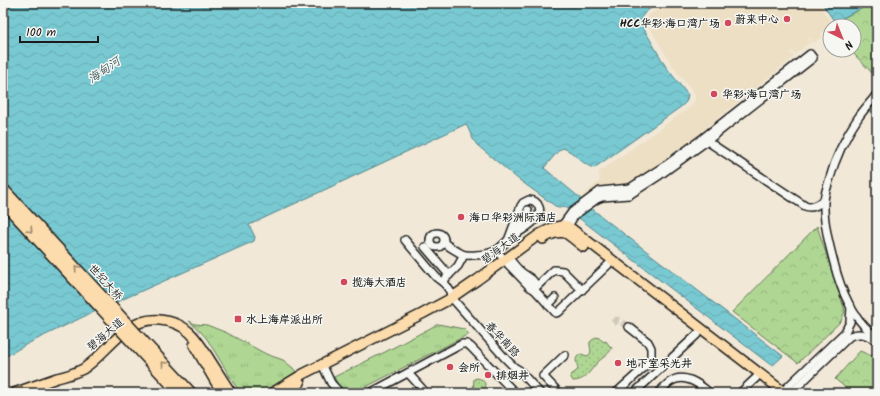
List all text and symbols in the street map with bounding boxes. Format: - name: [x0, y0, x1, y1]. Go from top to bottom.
- place label: 蔚来中心: [735, 11, 779, 29]
- marker: 蔚来中心: [782, 14, 792, 24]
- place label: HCC华彩·海口湾广场: [620, 15, 720, 33]
- scale bar: [20, 18, 98, 44]
- marker: HCC华彩·海口湾广场: [723, 18, 733, 28]
- north arrow: [822, 18, 862, 58]
- text: 100 m: [26, 23, 57, 42]
- text: N: [839, 36, 857, 54]
- water label: 海甸河: [84, 51, 126, 89]
- place label: 华彩·海口湾广场: [722, 86, 802, 104]
- marker: 华彩·海口湾广场: [709, 89, 719, 99]
- place label: 海口华彩洲际酒店: [469, 209, 557, 227]
- marker: 海口华彩洲际酒店: [456, 212, 466, 222]
- one-way arrow: [25, 225, 32, 233]
- street label: 碧海大道: [477, 229, 524, 269]
- street label: 世纪大桥: [84, 260, 127, 305]
- one-way arrow: [74, 265, 82, 273]
- place label: 揽海大酒店: [352, 274, 407, 292]
- marker: 揽海大酒店: [339, 277, 349, 287]
- place label: 水上海岸派出所: [246, 311, 323, 329]
- street label: 碧海大道: [83, 314, 128, 356]
- marker: 水上海岸派出所: [233, 314, 243, 324]
- street label: 春华南路: [481, 317, 524, 362]
- place label: 地下室采光井: [626, 355, 692, 373]
- marker: 地下室采光井: [613, 358, 623, 368]
- place label: 会所: [458, 359, 480, 377]
- one-way arrow: [162, 361, 169, 369]
- marker: 会所: [445, 362, 455, 372]
- place label: 排烟井: [496, 367, 529, 385]
- marker: 排烟井: [483, 370, 493, 380]

